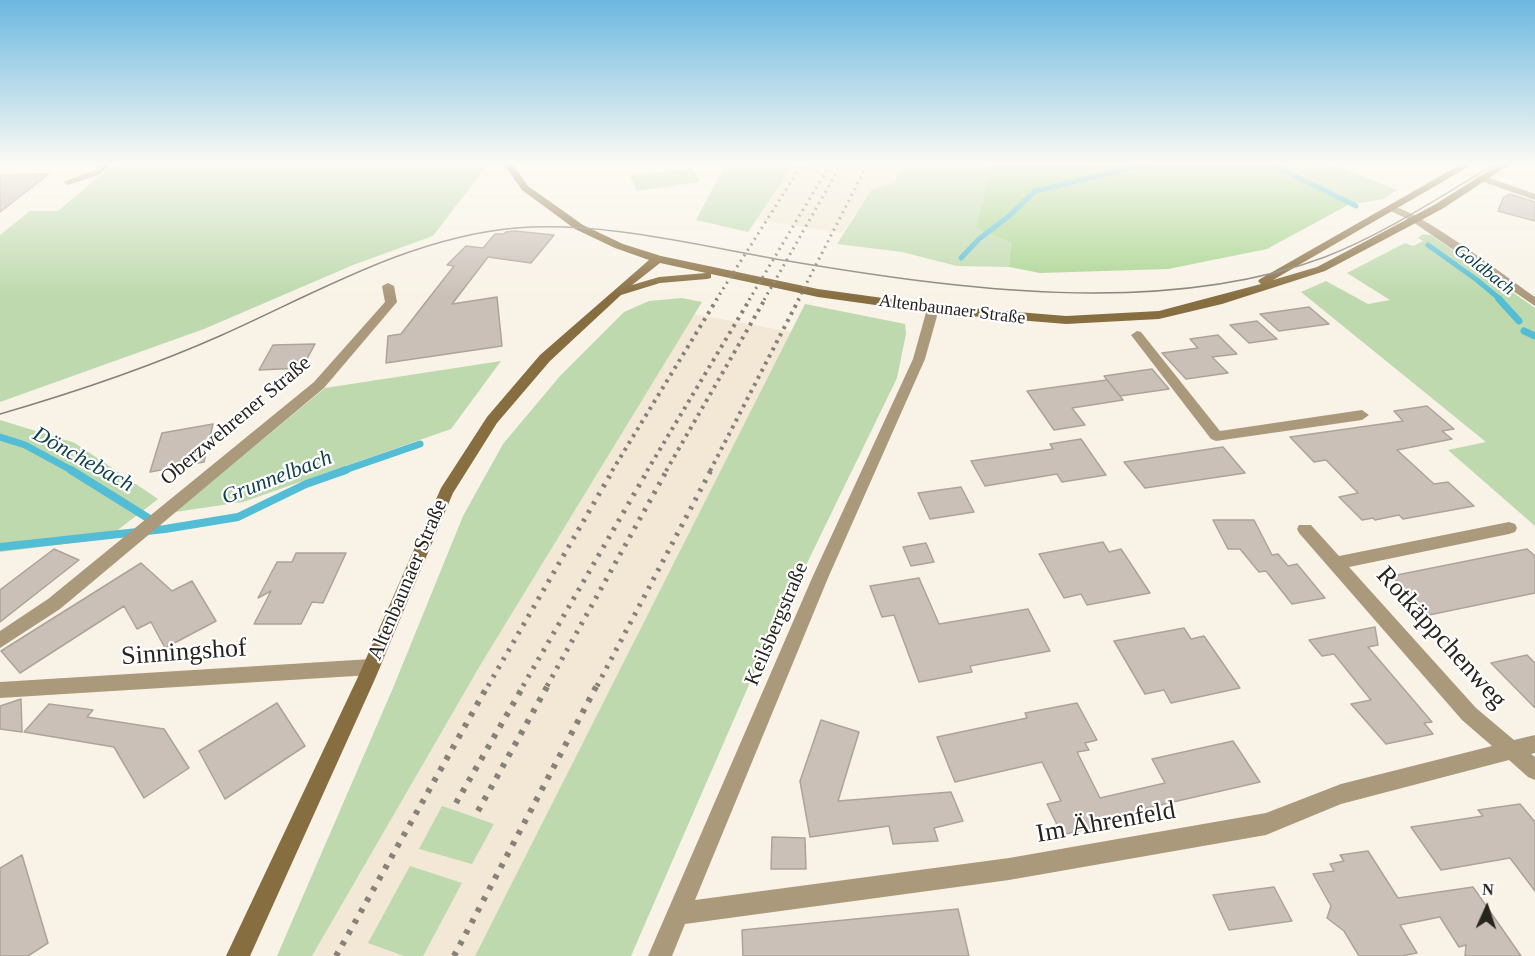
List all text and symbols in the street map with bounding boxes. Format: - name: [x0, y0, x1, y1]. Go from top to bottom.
- water label: Goldbach: [1449, 240, 1519, 300]
- street label: Altenbaunaer Straße: [878, 290, 1026, 330]
- street label: Oberzwehrener Straße: [156, 351, 316, 491]
- water label: Dönchebach: [28, 422, 138, 498]
- water label: Grunnelbach: [218, 445, 336, 511]
- street label: Altenbaunaer Straße: [363, 496, 453, 664]
- street label: Keilsbergstraße: [740, 559, 814, 689]
- street label: Rotkäppchenweg: [1369, 560, 1513, 716]
- street label: Sinningshof: [120, 633, 248, 673]
- street label: Im Ährenfeld: [1034, 795, 1178, 851]
- north arrow: [1457, 878, 1517, 938]
- text: N: [1482, 881, 1494, 898]

